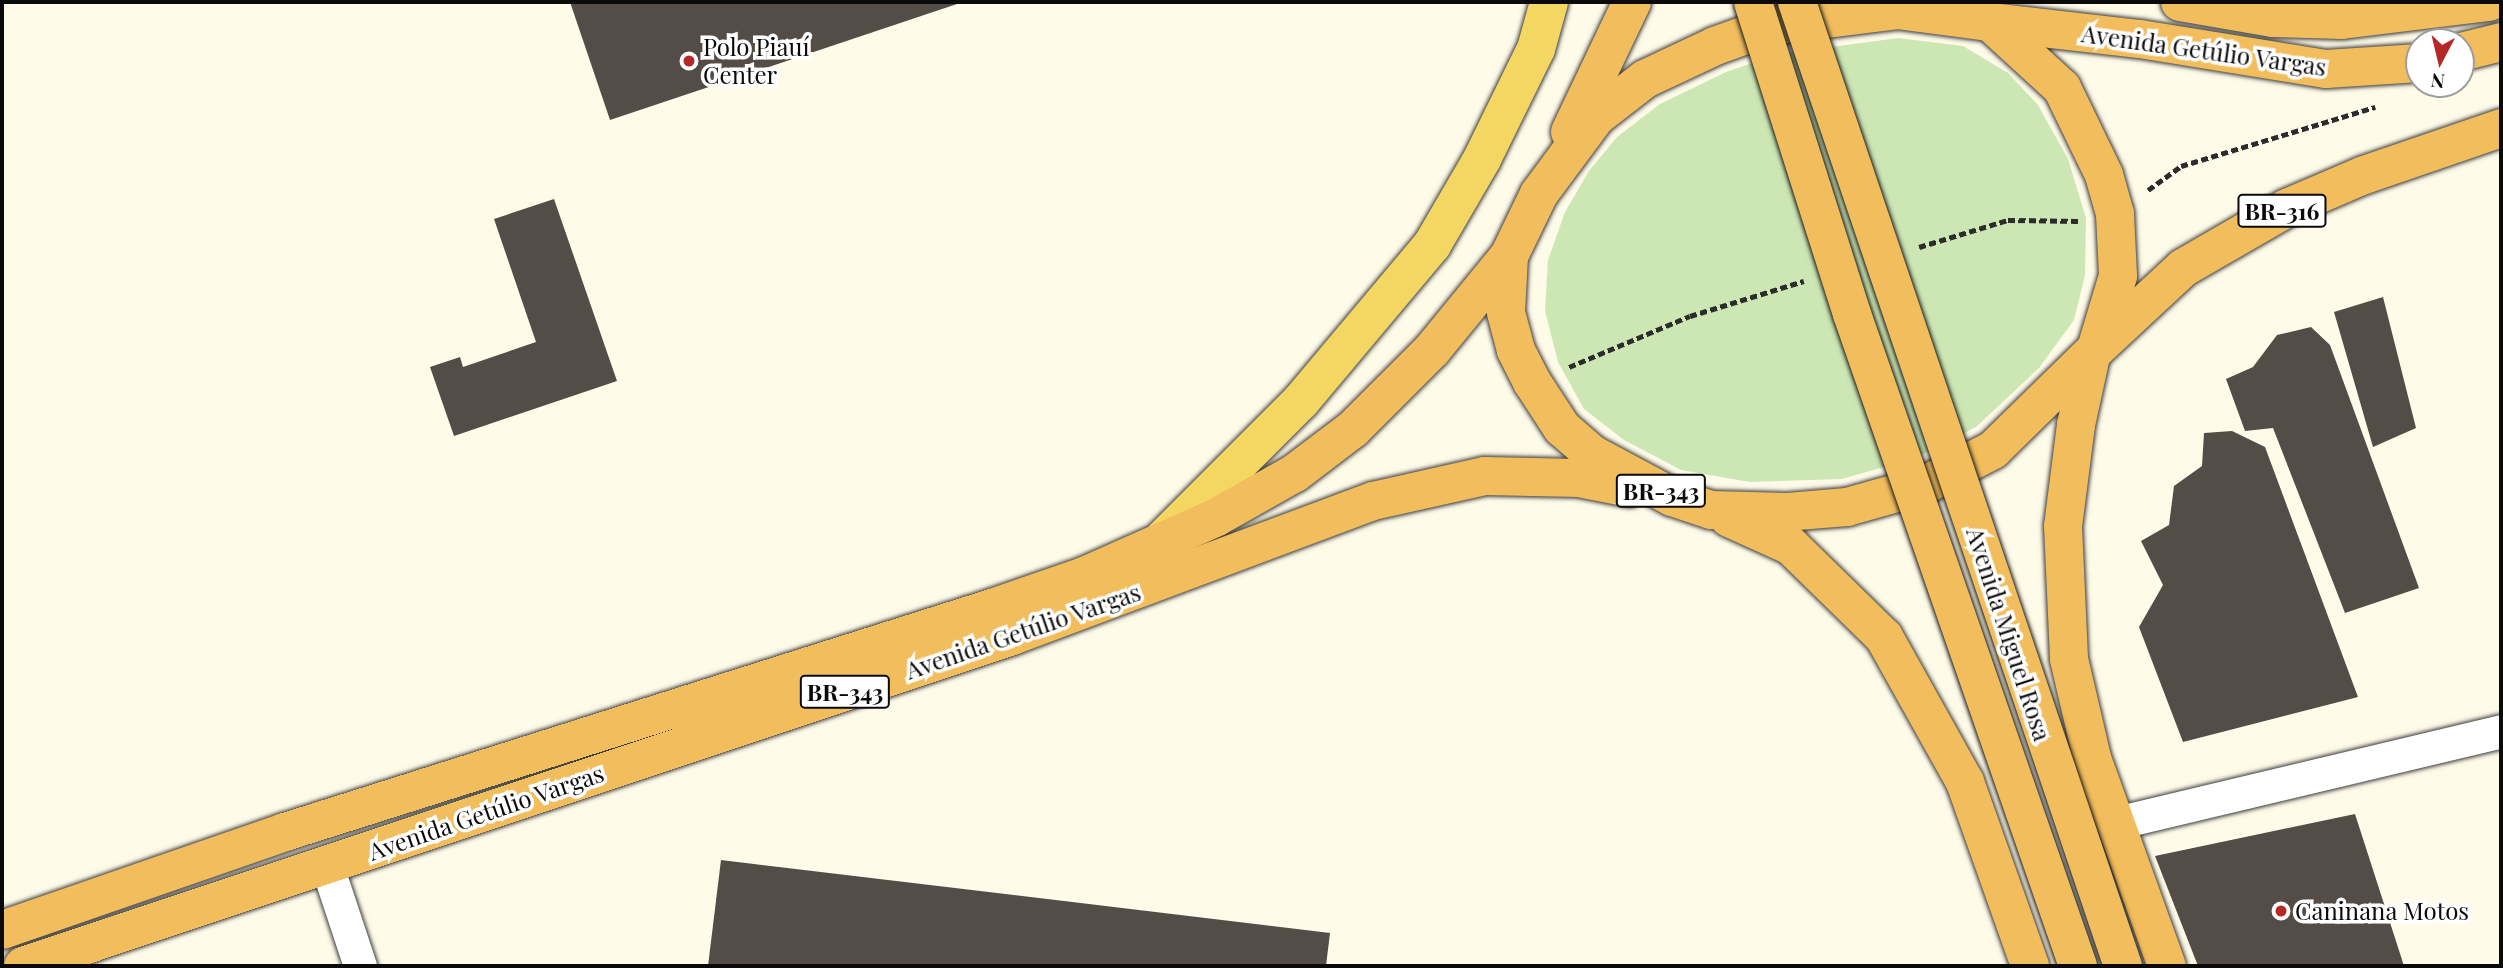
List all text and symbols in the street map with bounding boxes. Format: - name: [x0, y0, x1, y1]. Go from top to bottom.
- street label: Avenida Getúlio Vargas: [2079, 18, 2329, 82]
- north arrow: [2405, 28, 2475, 98]
- place label: Polo Piauí Center: [703, 33, 809, 89]
- marker: Polo Piauí Center: [681, 53, 697, 69]
- text: N: [2429, 68, 2446, 96]
- road number: BR-316: [2236, 192, 2328, 230]
- road number: BR-343: [1616, 471, 1706, 510]
- street label: Avenida Miguel Rosa: [1961, 524, 2057, 744]
- street label: Avenida Getúlio Vargas: [901, 577, 1145, 685]
- road number: BR-343: [800, 672, 890, 712]
- street label: Avenida Getúlio Vargas: [364, 758, 608, 866]
- place label: Caninana Motos: [2295, 897, 2469, 925]
- marker: Caninana Motos: [2273, 903, 2289, 919]

